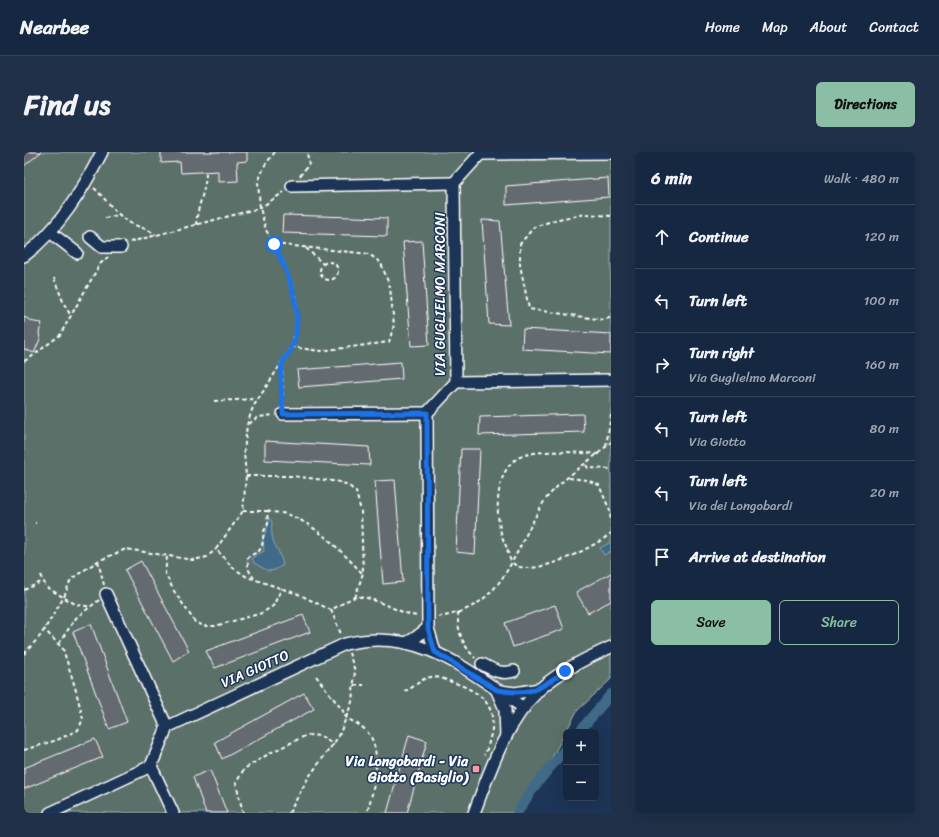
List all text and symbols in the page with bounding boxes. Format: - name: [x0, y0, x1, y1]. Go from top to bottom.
- text: Nearbee: [20, 11, 89, 44]
- text: Home: [705, 15, 740, 40]
- text: Map: [762, 15, 788, 40]
- text: About: [810, 15, 847, 40]
- text: Contact: [869, 15, 919, 40]
- text: Find us: [24, 80, 111, 129]
- button: Directions: [816, 82, 915, 127]
- text: 6 min: [651, 163, 692, 193]
- text: Walk · 480 m: [824, 167, 899, 190]
- street label: VIA GUGLIELMO MARCONI: [428, 211, 453, 376]
- text: Continue: [689, 224, 749, 250]
- text: 120 m: [864, 225, 899, 248]
- icon: ahead: [651, 226, 673, 248]
- route start: [265, 235, 283, 253]
- text: Turn left: [689, 288, 747, 314]
- text: 100 m: [864, 289, 899, 312]
- icon: left: [651, 290, 673, 312]
- text: Turn right: [689, 340, 754, 366]
- text: 160 m: [864, 353, 899, 376]
- icon: right: [651, 354, 673, 376]
- text: Via Guglielmo Marconi: [689, 366, 815, 389]
- text: Turn left: [689, 404, 747, 430]
- text: 80 m: [870, 417, 899, 440]
- icon: left: [651, 418, 673, 440]
- text: Via Giotto: [689, 430, 746, 453]
- text: Turn left: [689, 468, 747, 494]
- text: 20 m: [870, 481, 899, 504]
- icon: left: [651, 482, 673, 504]
- text: Via dei Longobardi: [689, 494, 792, 517]
- text: Arrive at destination: [689, 544, 826, 570]
- icon: arrive: [651, 546, 673, 568]
- button: Save: [651, 600, 771, 645]
- button: Share: [779, 600, 899, 645]
- street label: VIA GIOTTO: [217, 643, 293, 695]
- route end: [556, 662, 574, 680]
- map controls: [563, 729, 599, 801]
- button: +: [563, 729, 599, 765]
- place label: Via Longobardi - Via Giotto (Basiglio): [346, 749, 469, 790]
- marker: Via Longobardi - Via Giotto (Basiglio): [471, 764, 481, 774]
- button: −: [563, 765, 599, 801]

